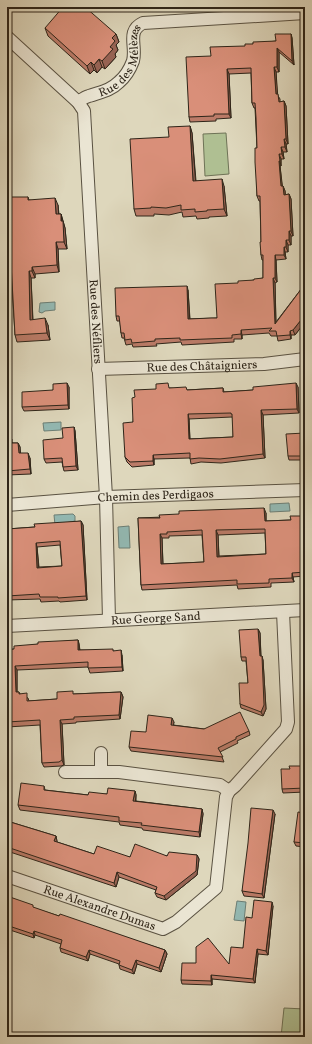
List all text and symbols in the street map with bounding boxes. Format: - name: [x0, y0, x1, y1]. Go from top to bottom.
- street label: Rue des Mélèzes: [97, 20, 145, 101]
- street label: Rue des Néfliers: [85, 279, 105, 364]
- street label: Rue des Châtaigniers: [146, 357, 257, 377]
- street label: Chemin des Perdigaos: [97, 486, 214, 507]
- street label: Rue George Sand: [111, 609, 201, 629]
- street label: Rue Alexandre Dumas: [41, 882, 158, 935]

